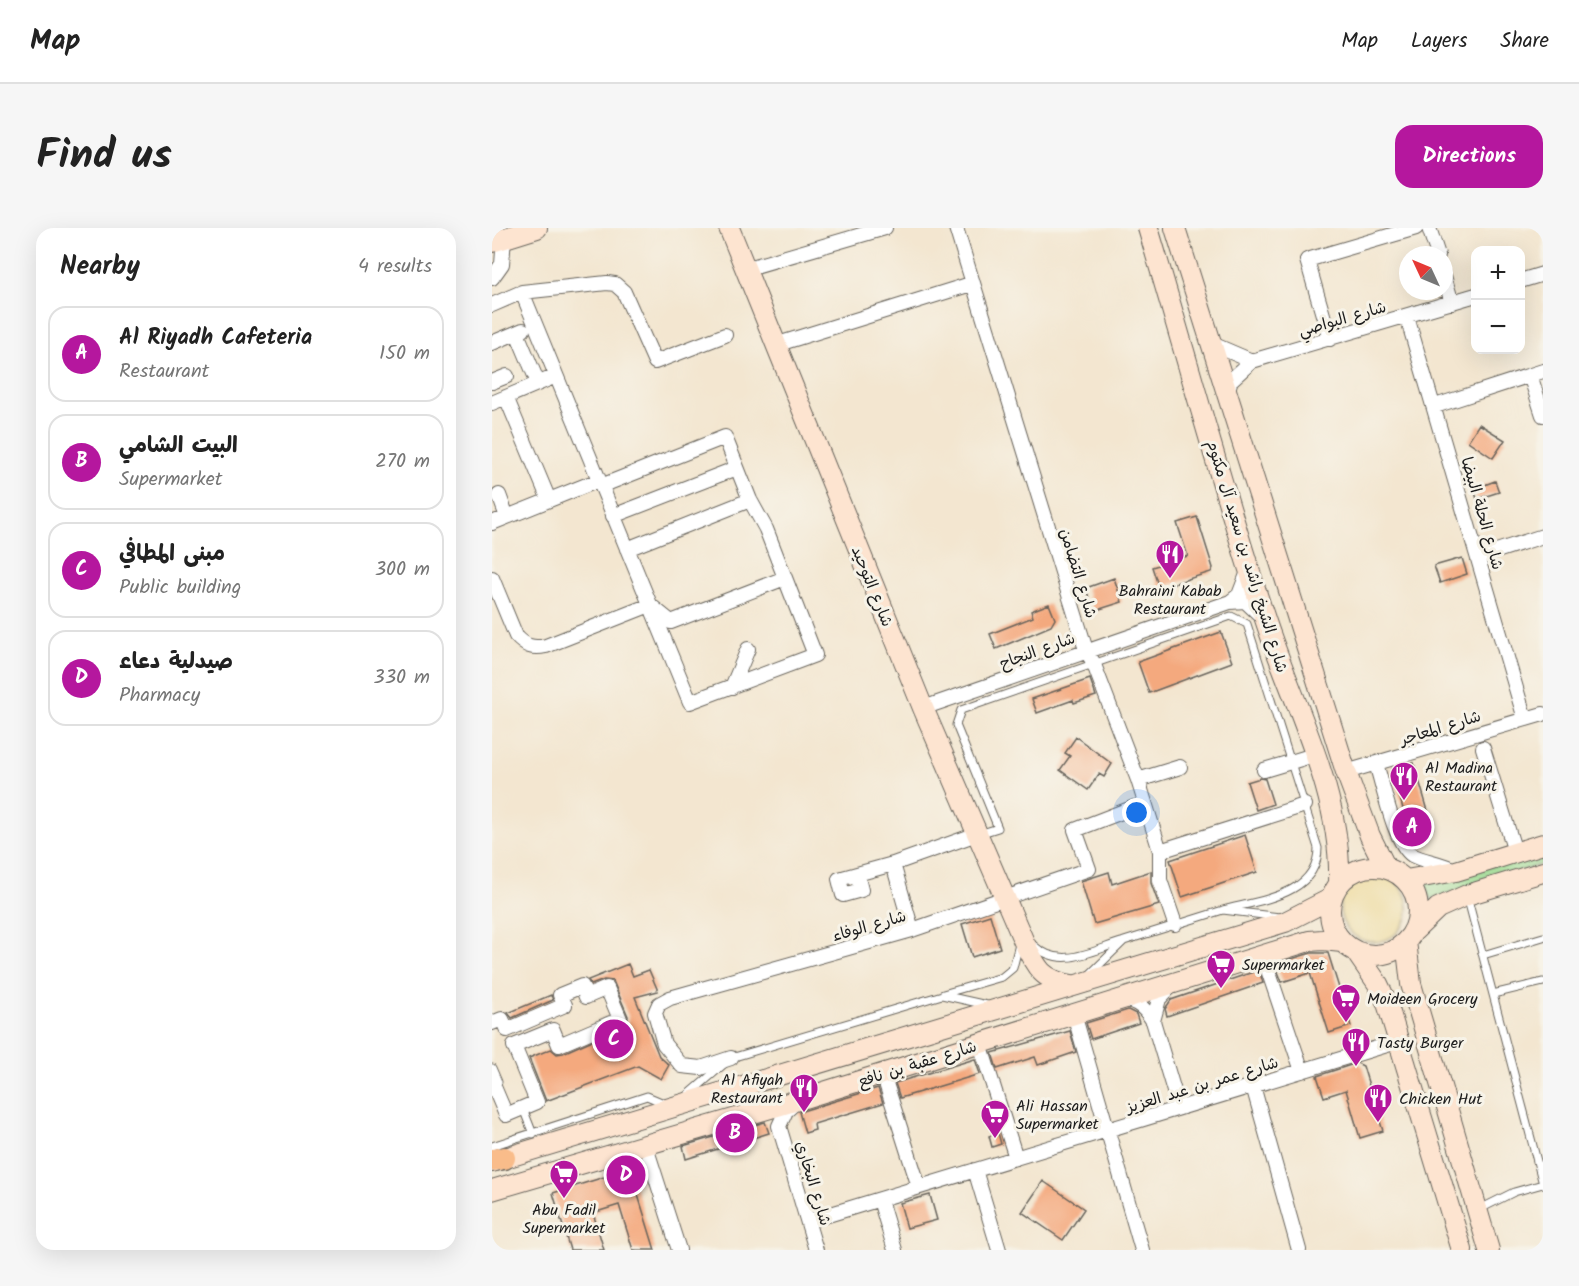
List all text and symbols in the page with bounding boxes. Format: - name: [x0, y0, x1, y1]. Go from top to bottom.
- text: Map: [30, 19, 81, 64]
- text: Map: [1341, 25, 1378, 58]
- text: Layers: [1411, 25, 1467, 58]
- text: Share: [1500, 25, 1549, 58]
- text: Find us: [36, 123, 172, 190]
- button: Directions: [1395, 125, 1543, 188]
- text: Nearby: [60, 246, 140, 288]
- north arrow: [1399, 246, 1453, 300]
- map controls: [1471, 246, 1525, 354]
- button: +: [1471, 246, 1525, 300]
- text: 4 results: [358, 251, 432, 283]
- street label: شارع البواصي: [1295, 295, 1390, 345]
- button: −: [1471, 300, 1525, 354]
- text: Al Riyadh Cafeteria: [119, 321, 312, 356]
- text: A: [75, 338, 88, 370]
- text: 150 m: [379, 338, 430, 370]
- text: Restaurant: [119, 356, 209, 388]
- text: البيت الشامي: [119, 429, 238, 464]
- street label: شارع الشيخ راشد بن سعيد آل مكتوم: [1199, 437, 1294, 676]
- text: B: [75, 446, 88, 478]
- text: 270 m: [375, 446, 430, 478]
- street label: شارع الحلة البيضا: [1454, 454, 1510, 573]
- text: Supermarket: [119, 464, 222, 496]
- street label: شارع التضامن: [1052, 525, 1103, 621]
- text: مبنى المطافي: [119, 537, 225, 572]
- restaurant icon: Bahraini Kabab Restaurant: [1154, 538, 1186, 580]
- street label: شارع التوحيد: [844, 542, 899, 631]
- text: C: [75, 554, 88, 586]
- text: 300 m: [375, 554, 430, 586]
- text: Public building: [119, 572, 241, 604]
- place label: Bahraini Kabab Restaurant: [1119, 579, 1222, 622]
- street label: شارع النجاح: [996, 626, 1079, 677]
- text: صيدلية دعاء: [119, 645, 233, 680]
- text: D: [75, 662, 88, 694]
- text: 330 m: [373, 662, 430, 694]
- text: Pharmacy: [119, 680, 200, 712]
- street label: شارع المعاجر: [1395, 704, 1484, 753]
- place label: Al Madina Restaurant: [1425, 756, 1498, 799]
- restaurant icon: Al Madina Restaurant: [1388, 760, 1420, 802]
- your location: [1122, 798, 1151, 827]
- pin: A: [1392, 804, 1432, 850]
- street label: شارع الوفاء: [829, 904, 909, 949]
- supermarket icon: Supermarket: [1205, 948, 1237, 990]
- place label: Supermarket: [1242, 953, 1326, 978]
- supermarket icon: Moideen Grocery: [1330, 982, 1362, 1024]
- place label: Moideen Grocery: [1367, 987, 1478, 1012]
- pin: C: [594, 1016, 634, 1062]
- restaurant icon: Tasty Burger: [1340, 1026, 1372, 1068]
- place label: Tasty Burger: [1377, 1031, 1465, 1056]
- street label: شارع عقبة بن نافع: [855, 1034, 980, 1094]
- street label: شارع عمر بن عبد العزيز: [1121, 1050, 1282, 1121]
- place label: Al Afiyah Restaurant: [711, 1068, 784, 1111]
- restaurant icon: Al Afiyah Restaurant: [788, 1072, 820, 1114]
- restaurant icon: Chicken Hut: [1362, 1082, 1394, 1124]
- place label: Chicken Hut: [1399, 1087, 1483, 1112]
- place label: Ali Hassan Supermarket: [1016, 1094, 1100, 1137]
- supermarket icon: Ali Hassan Supermarket: [979, 1098, 1011, 1140]
- pin: B: [716, 1110, 754, 1156]
- street label: شارع البخاري: [788, 1138, 837, 1229]
- pin: D: [606, 1152, 646, 1198]
- supermarket icon: Abu Fadil Supermarket: [548, 1158, 580, 1200]
- place label: Abu Fadil Supermarket: [523, 1198, 606, 1241]

